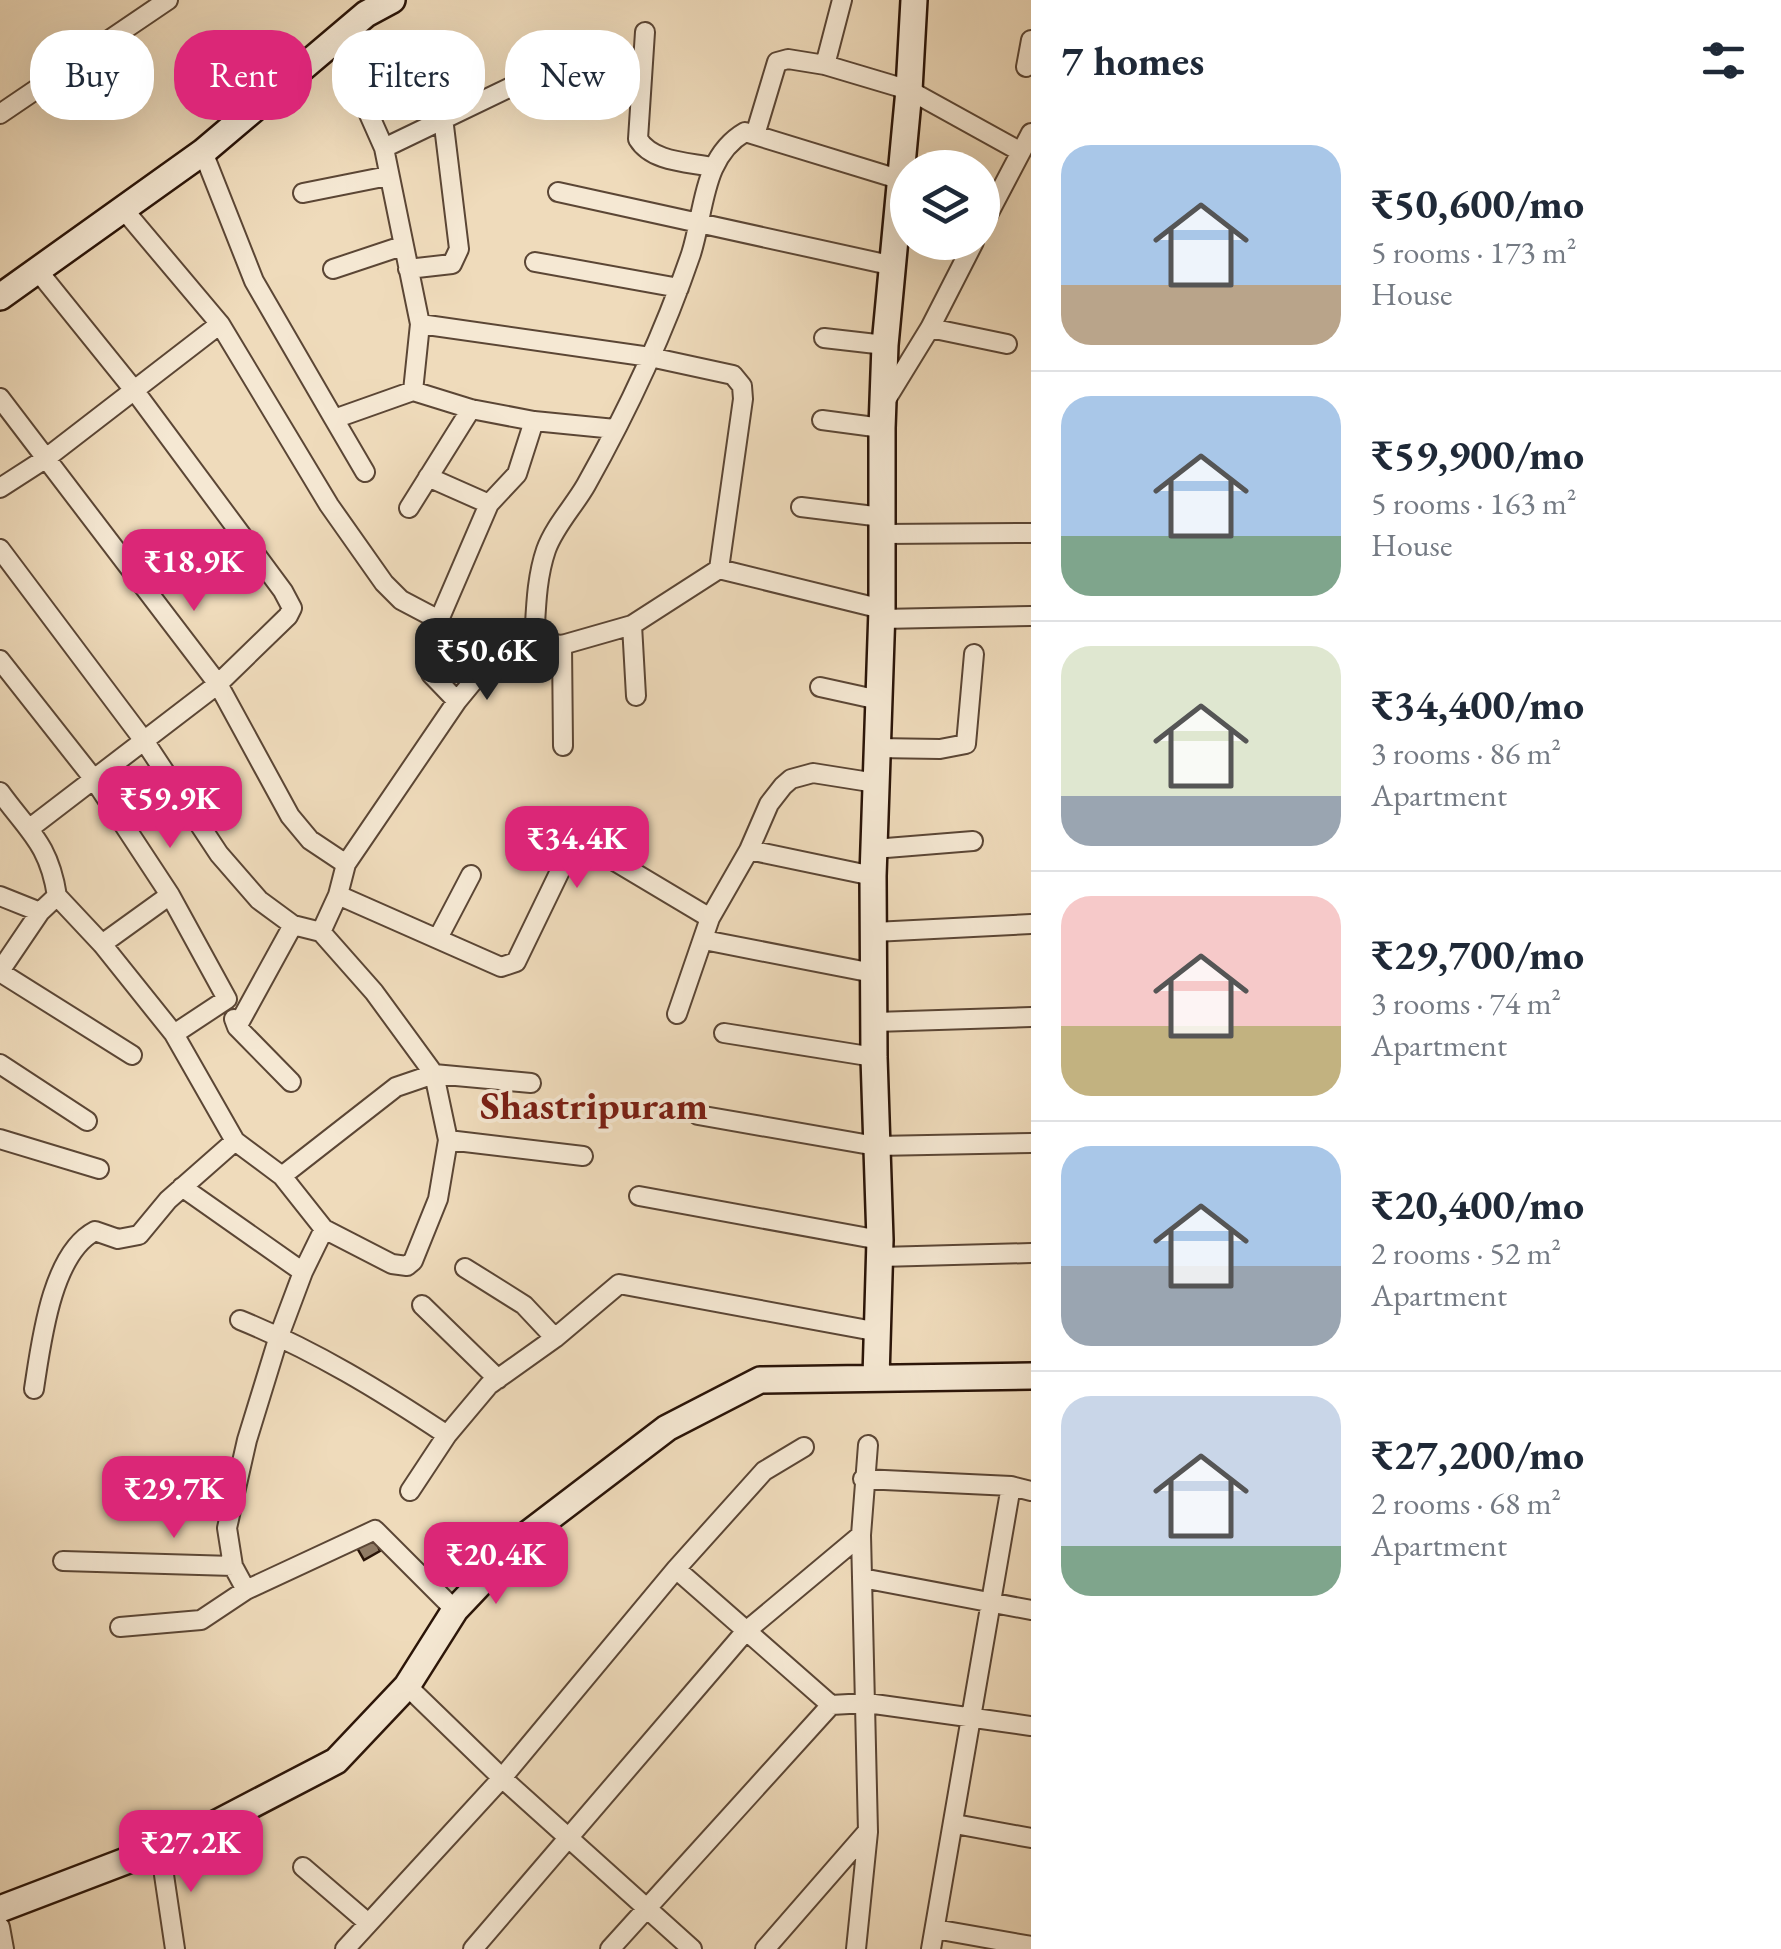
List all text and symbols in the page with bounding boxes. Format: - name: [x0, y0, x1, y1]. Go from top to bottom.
- chip: Buy: [30, 30, 154, 120]
- chip: Rent: [174, 30, 312, 120]
- chip: Filters: [332, 30, 485, 120]
- chip: New: [505, 30, 640, 120]
- text: 7 homes: [1061, 33, 1204, 88]
- icon: filters: [1696, 33, 1751, 88]
- map controls: [890, 150, 1000, 260]
- button: layers: [890, 150, 1000, 260]
- text: ₹50,600/mo: [1371, 176, 1584, 231]
- icon: home: [1141, 185, 1261, 305]
- text: 5 rooms · 173 m²: [1371, 231, 1577, 273]
- text: House: [1371, 273, 1452, 315]
- text: ₹59,900/mo: [1371, 427, 1584, 482]
- icon: home: [1141, 436, 1261, 556]
- text: 5 rooms · 163 m²: [1371, 482, 1577, 524]
- text: House: [1371, 524, 1452, 566]
- pin: ₹18.9K: [113, 529, 275, 614]
- text: ₹18.9K: [144, 540, 244, 582]
- pin: ₹50.6K: [406, 618, 568, 703]
- text: ₹50.6K: [437, 629, 537, 671]
- text: ₹34,400/mo: [1371, 677, 1584, 732]
- icon: home: [1141, 686, 1261, 806]
- text: 3 rooms · 86 m²: [1371, 732, 1561, 774]
- pin: ₹59.9K: [89, 766, 251, 851]
- text: Apartment: [1371, 774, 1507, 816]
- text: ₹59.9K: [120, 777, 220, 819]
- pin: ₹34.4K: [496, 806, 658, 891]
- text: ₹34.4K: [527, 817, 627, 859]
- text: ₹29,700/mo: [1371, 927, 1584, 982]
- icon: home: [1141, 936, 1261, 1056]
- text: 3 rooms · 74 m²: [1371, 982, 1561, 1024]
- text: Apartment: [1371, 1024, 1507, 1066]
- district label: Shastripuram: [480, 1079, 708, 1131]
- text: ₹20,400/mo: [1371, 1177, 1584, 1232]
- icon: home: [1141, 1186, 1261, 1306]
- text: 2 rooms · 52 m²: [1371, 1232, 1561, 1274]
- text: Apartment: [1371, 1274, 1507, 1316]
- text: ₹27,200/mo: [1371, 1427, 1584, 1482]
- icon: home: [1141, 1436, 1261, 1556]
- pin: ₹29.7K: [93, 1456, 255, 1541]
- text: ₹29.7K: [124, 1467, 224, 1509]
- text: 2 rooms · 68 m²: [1371, 1482, 1561, 1524]
- pin: ₹20.4K: [415, 1522, 577, 1607]
- text: Apartment: [1371, 1524, 1507, 1566]
- text: ₹20.4K: [446, 1533, 546, 1575]
- pin: ₹27.2K: [110, 1810, 272, 1895]
- text: ₹27.2K: [141, 1821, 241, 1863]

